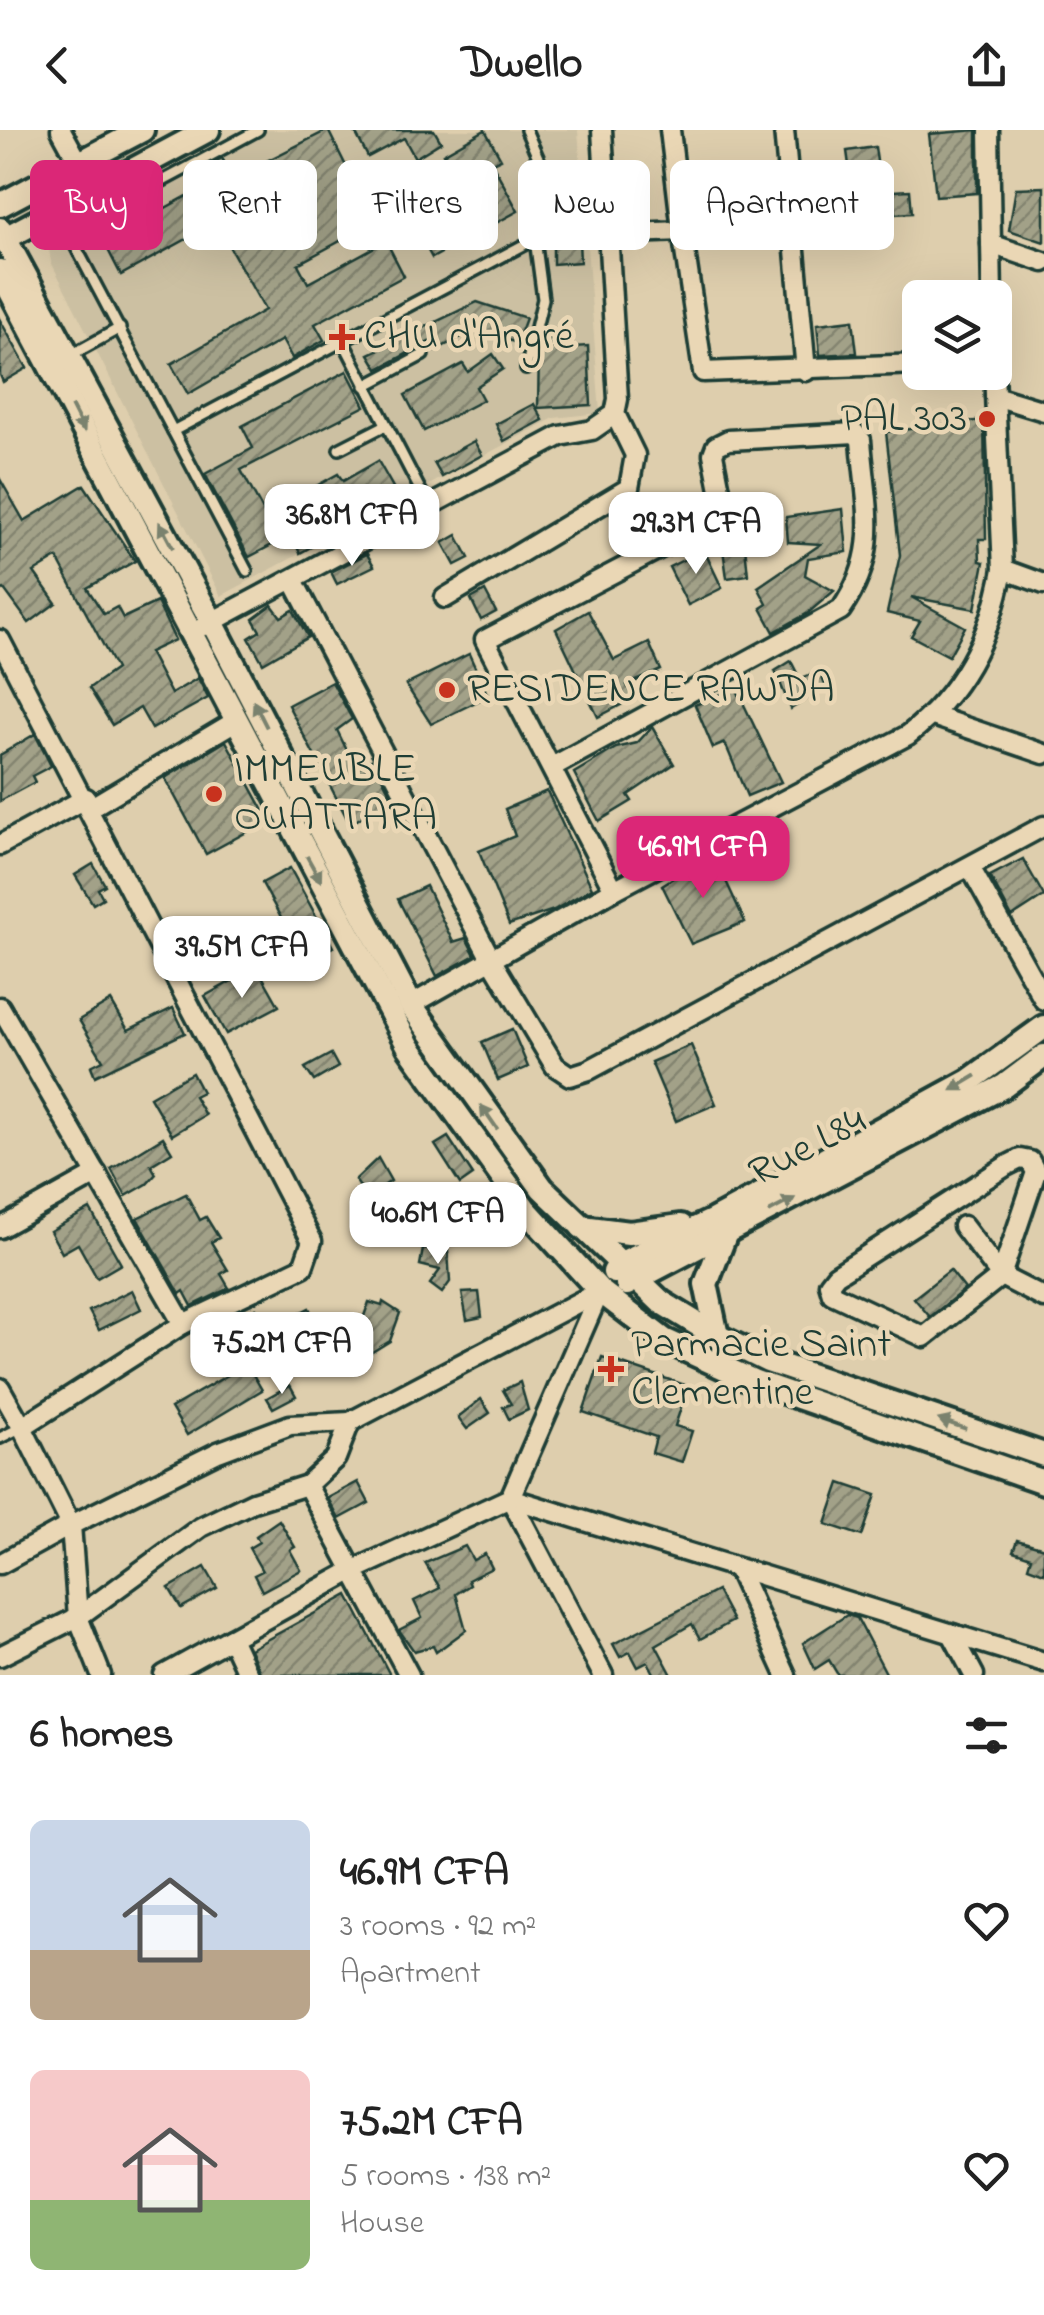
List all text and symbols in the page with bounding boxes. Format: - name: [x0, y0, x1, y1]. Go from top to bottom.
- text: Dwello: [461, 32, 583, 98]
- icon: back: [30, 38, 85, 93]
- icon: share: [959, 38, 1014, 93]
- chip: Buy: [30, 160, 163, 250]
- chip: Rent: [183, 160, 317, 250]
- chip: Filters: [337, 160, 498, 250]
- chip: New: [518, 160, 650, 250]
- chip: Apartment: [670, 160, 894, 250]
- map controls: [902, 280, 1012, 390]
- button: layers: [902, 280, 1012, 390]
- place label: CHU d'Angré: [364, 307, 574, 368]
- marker: CHU d'Angré: [329, 324, 355, 350]
- place label: PAL 303: [840, 389, 967, 450]
- one-way arrow: [69, 405, 86, 434]
- marker: PAL 303: [976, 408, 998, 430]
- pin: 36.8M CFA: [238, 484, 466, 569]
- pin: 29.3M CFA: [582, 492, 810, 577]
- text: 36.8M CFA: [286, 493, 418, 540]
- text: 29.3M CFA: [631, 501, 761, 548]
- one-way arrow: [158, 521, 175, 550]
- place label: RESIDENCE RAWDA: [467, 660, 835, 721]
- marker: RESIDENCE RAWDA: [436, 679, 458, 701]
- one-way arrow: [252, 699, 269, 728]
- place label: IMMEUBLE OUATTARA: [234, 740, 437, 849]
- marker: IMMEUBLE OUATTARA: [203, 783, 225, 805]
- pin: 46.9M CFA: [589, 816, 817, 901]
- text: 46.9M CFA: [639, 825, 767, 872]
- one-way arrow: [305, 854, 322, 883]
- pin: 39.5M CFA: [128, 916, 356, 1001]
- text: 39.5M CFA: [175, 925, 309, 972]
- one-way arrow: [950, 1073, 978, 1091]
- street label: Rue L84: [738, 1092, 878, 1204]
- one-way arrow: [480, 1104, 499, 1131]
- pin: 40.6M CFA: [324, 1182, 552, 1267]
- text: 40.6M CFA: [371, 1191, 505, 1238]
- one-way arrow: [767, 1196, 796, 1213]
- pin: 75.2M CFA: [168, 1312, 396, 1397]
- place label: Parmacie Saint Clementine: [631, 1315, 891, 1424]
- text: 75.2M CFA: [212, 1321, 352, 1368]
- marker: Parmacie Saint Clementine: [600, 1358, 622, 1380]
- one-way arrow: [936, 1416, 966, 1431]
- text: 6 homes: [30, 1705, 174, 1766]
- icon: filters: [959, 1708, 1014, 1763]
- text: 46.9M CFA: [340, 1843, 509, 1904]
- icon: home: [110, 1860, 230, 1980]
- icon: heart: [959, 1893, 1014, 1948]
- text: 3 rooms · 92 m²: [340, 1904, 536, 1951]
- text: Apartment: [340, 1951, 481, 1998]
- text: 75.2M CFA: [340, 2093, 523, 2154]
- icon: home: [110, 2110, 230, 2230]
- icon: heart: [959, 2143, 1014, 2198]
- text: 5 rooms · 138 m²: [340, 2154, 551, 2201]
- text: House: [340, 2201, 424, 2248]

